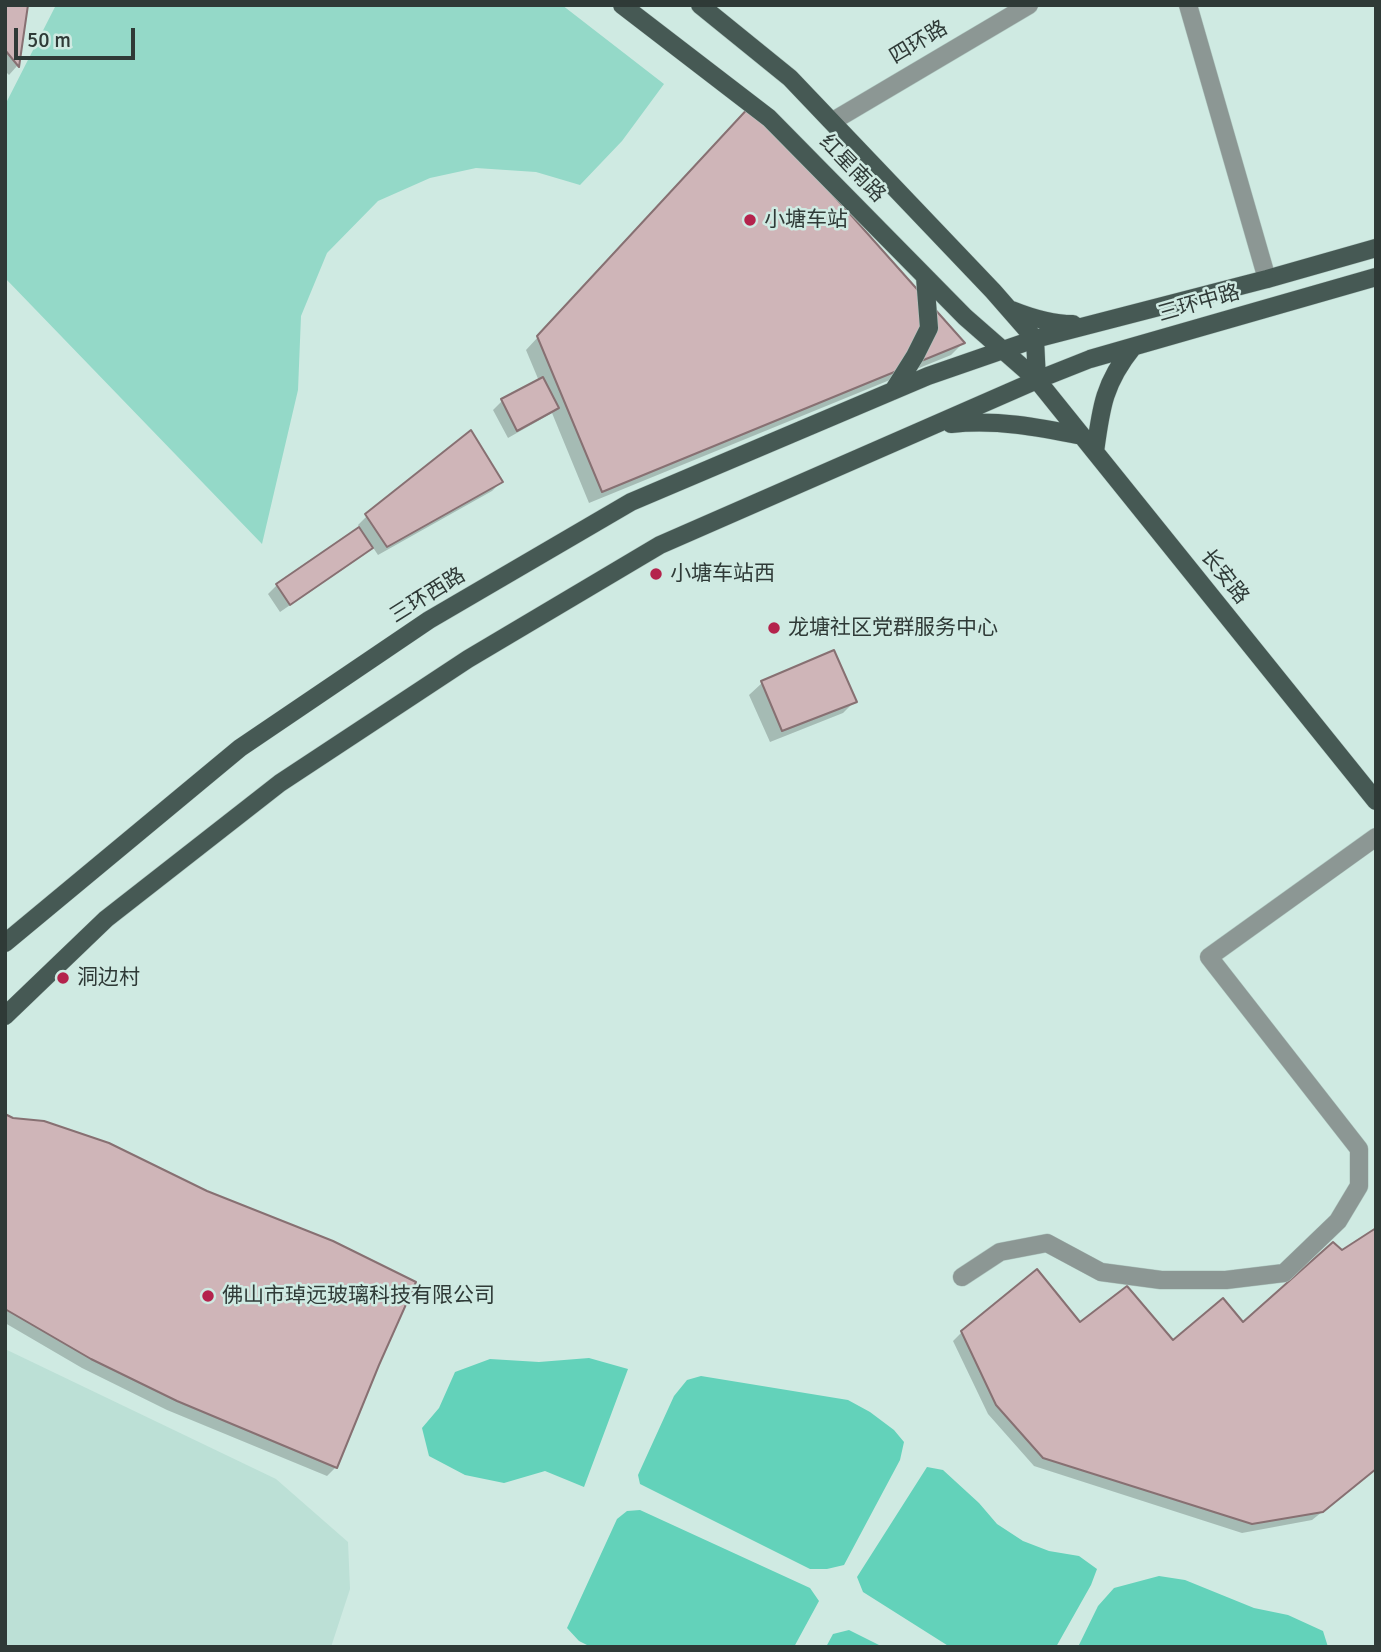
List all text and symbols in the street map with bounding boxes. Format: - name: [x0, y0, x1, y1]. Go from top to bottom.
- scale bar: [18, 14, 138, 58]
- street label: 四环路: [886, 16, 952, 70]
- text: 50 m: [27, 27, 71, 53]
- street label: 红星南路: [814, 130, 890, 208]
- place label: 小塘车站: [764, 207, 848, 233]
- marker: 小塘车站: [742, 212, 758, 228]
- street label: 三环中路: [1155, 280, 1243, 328]
- street label: 长安路: [1194, 545, 1254, 609]
- place label: 小塘车站西: [670, 561, 775, 587]
- street label: 三环西路: [386, 563, 470, 629]
- marker: 小塘车站西: [648, 566, 664, 582]
- place label: 龙塘社区党群服务中心: [788, 615, 998, 641]
- marker: 龙塘社区党群服务中心: [766, 620, 782, 636]
- place label: 洞边村: [77, 965, 140, 991]
- marker: 洞边村: [55, 970, 71, 986]
- place label: 佛山市琸远玻璃科技有限公司: [222, 1283, 495, 1309]
- marker: 佛山市琸远玻璃科技有限公司: [200, 1288, 216, 1304]

